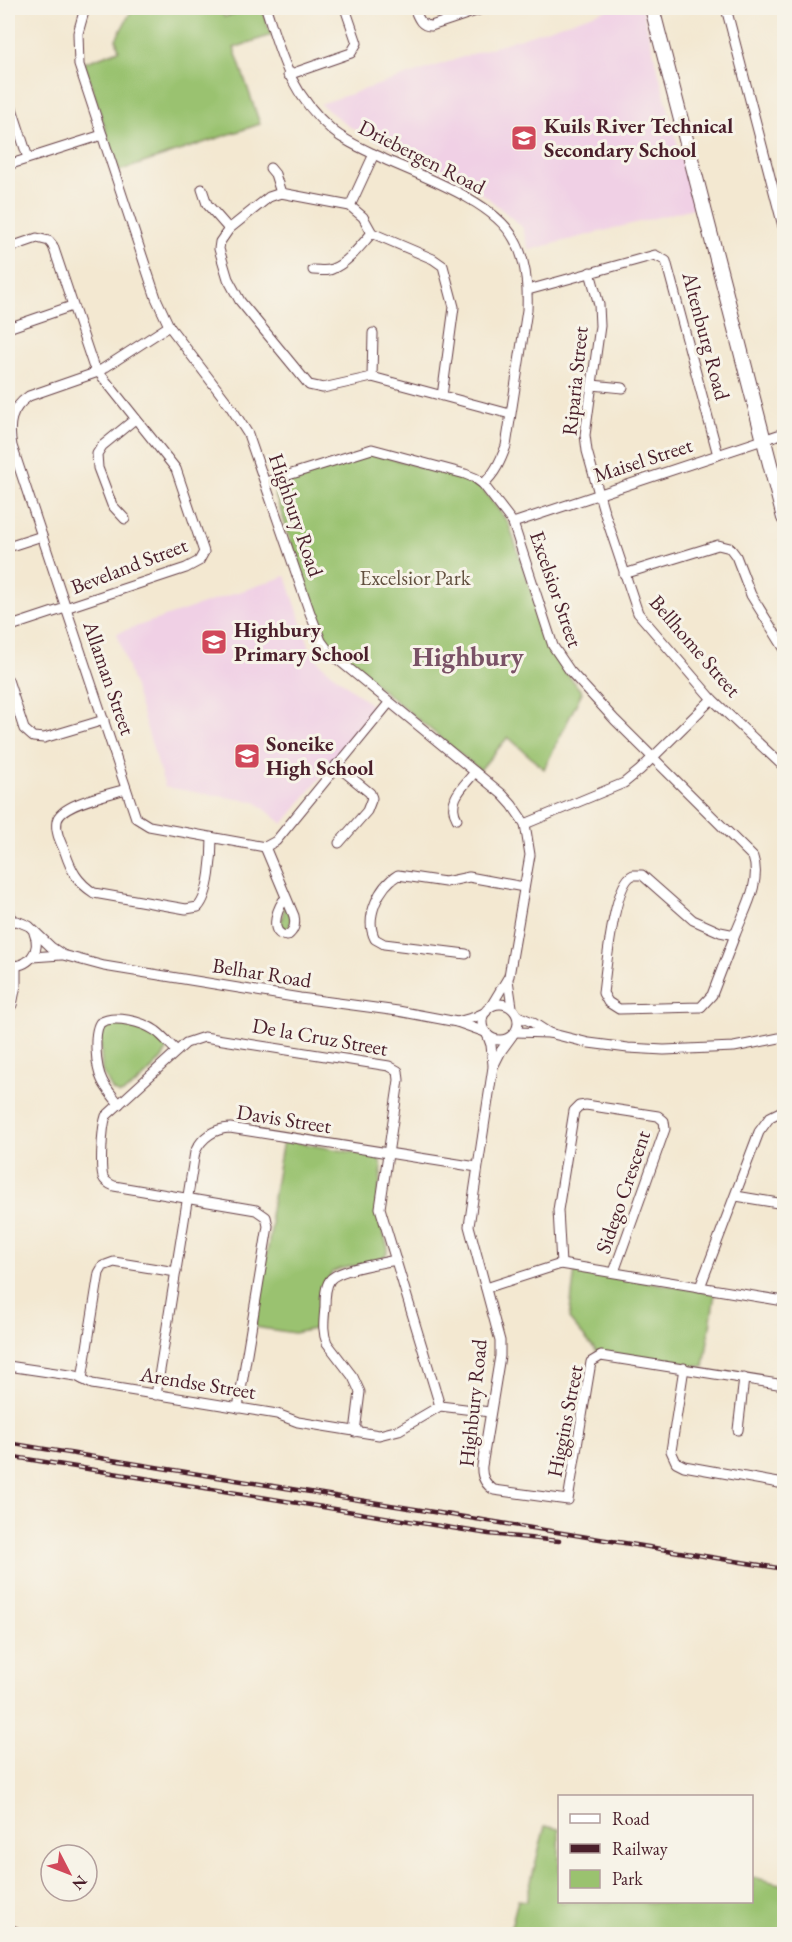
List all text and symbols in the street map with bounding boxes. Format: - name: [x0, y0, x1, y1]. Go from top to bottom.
- place label: Kuils River Technical Secondary School: [544, 112, 733, 163]
- street label: Driebergen Road: [354, 113, 491, 200]
- school or university icon: Kuils River Technical Secondary School: [509, 123, 539, 153]
- street label: Altenburg Road: [676, 268, 737, 403]
- street label: Riparia Street: [555, 325, 594, 437]
- street label: Maisel Street: [590, 431, 696, 488]
- street label: Highbury Road: [263, 450, 330, 580]
- street label: Excelsior Street: [524, 527, 589, 651]
- street label: Beveland Street: [67, 531, 191, 600]
- park label: Excelsior Park: [359, 564, 472, 591]
- street label: Bellhome Street: [644, 589, 747, 703]
- street label: Allaman Street: [77, 616, 142, 739]
- place label: Highbury Primary School: [234, 616, 369, 667]
- school or university icon: Highbury Primary School: [199, 627, 229, 657]
- district label: Highbury: [412, 639, 525, 674]
- place label: Soneike High School: [266, 730, 374, 781]
- school or university icon: Soneike High School: [232, 741, 262, 771]
- street label: Belhar Road: [211, 951, 314, 994]
- street label: De la Cruz Street: [250, 1011, 390, 1062]
- street label: Davis Street: [235, 1098, 334, 1139]
- street label: Sidego Crescent: [589, 1126, 656, 1257]
- street label: Highbury Road: [452, 1337, 493, 1468]
- street label: Arendse Street: [137, 1360, 258, 1405]
- street label: Higgins Street: [540, 1362, 589, 1479]
- legend: [558, 1795, 753, 1903]
- text: Road: [612, 1807, 651, 1830]
- text: Railway: [612, 1837, 668, 1860]
- north arrow: [39, 1843, 99, 1903]
- text: Park: [612, 1867, 643, 1890]
- text: N: [68, 1871, 92, 1895]

